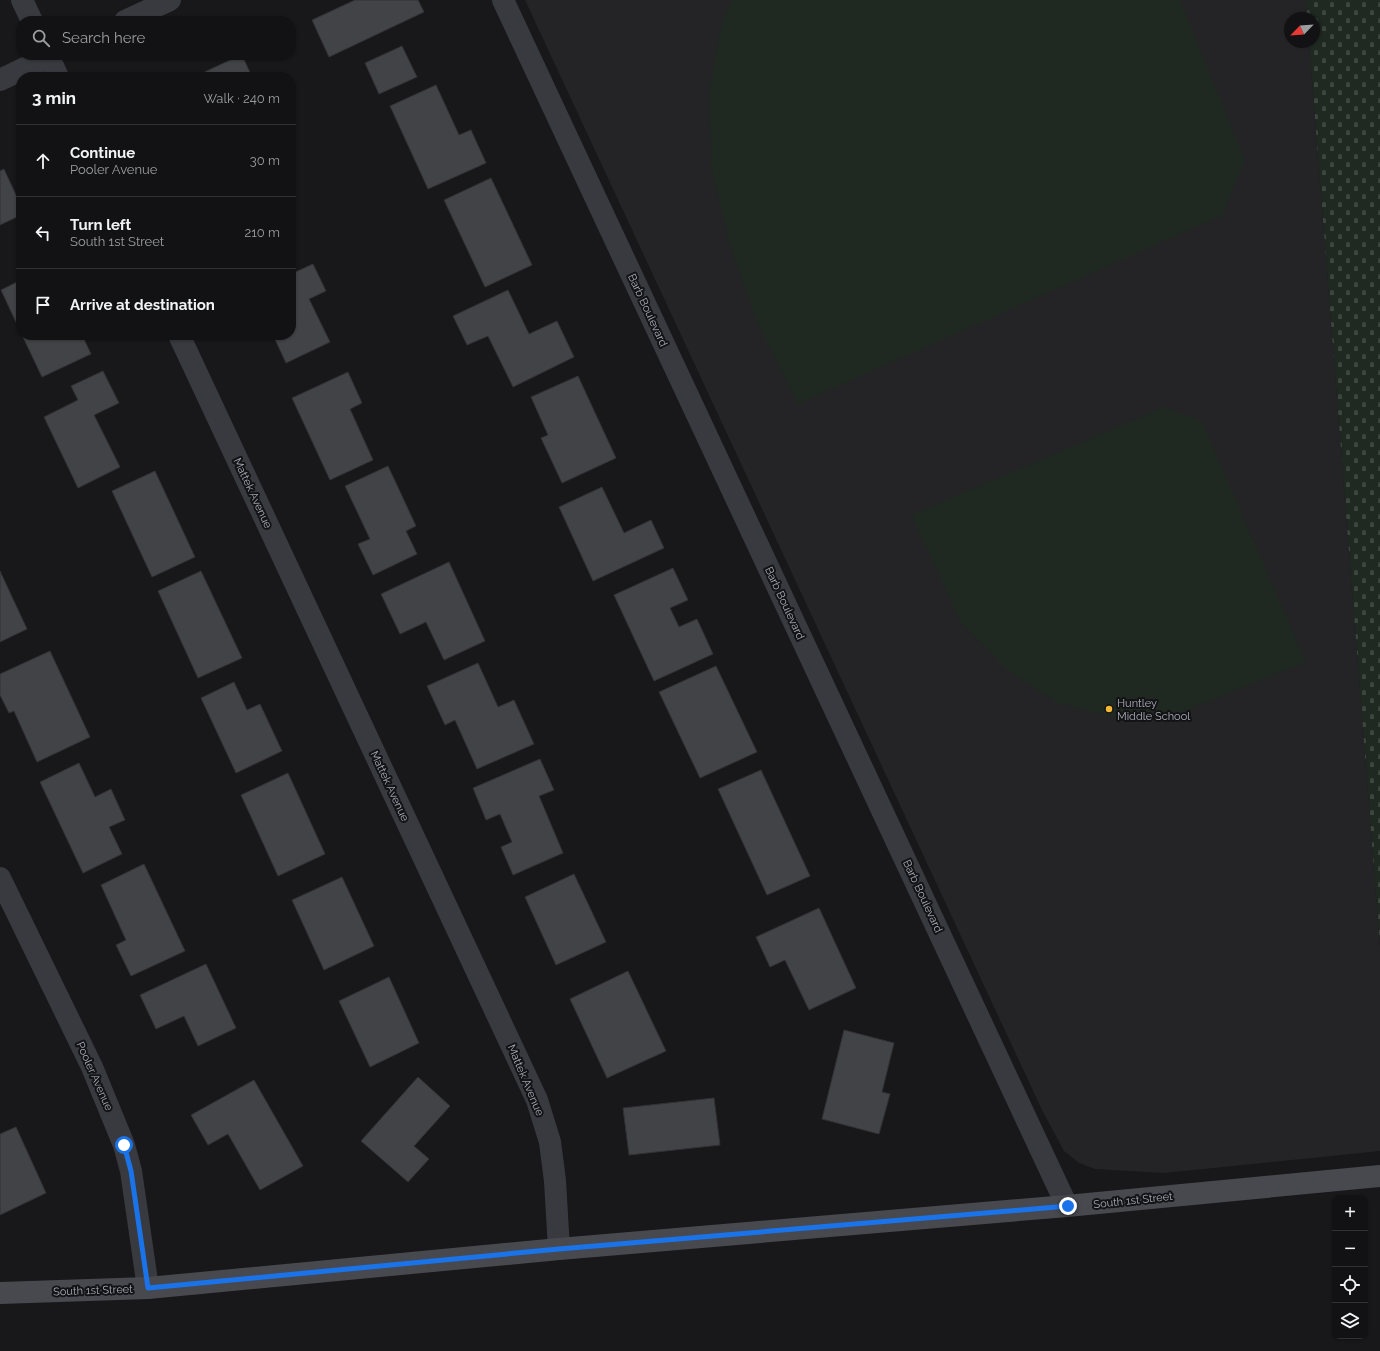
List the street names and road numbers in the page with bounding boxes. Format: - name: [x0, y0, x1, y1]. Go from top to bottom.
- street label: Barb Boulevard: [625, 272, 670, 349]
- street label: Mattek Avenue: [231, 456, 275, 531]
- street label: Barb Boulevard: [762, 565, 807, 642]
- street label: Mattek Avenue: [368, 749, 412, 824]
- street label: Barb Boulevard: [900, 858, 945, 935]
- street label: Pooler Avenue: [74, 1040, 116, 1113]
- street label: Mattek Avenue: [505, 1043, 547, 1118]
- street label: South 1st Street: [1093, 1190, 1174, 1211]
- street label: South 1st Street: [53, 1283, 133, 1298]

